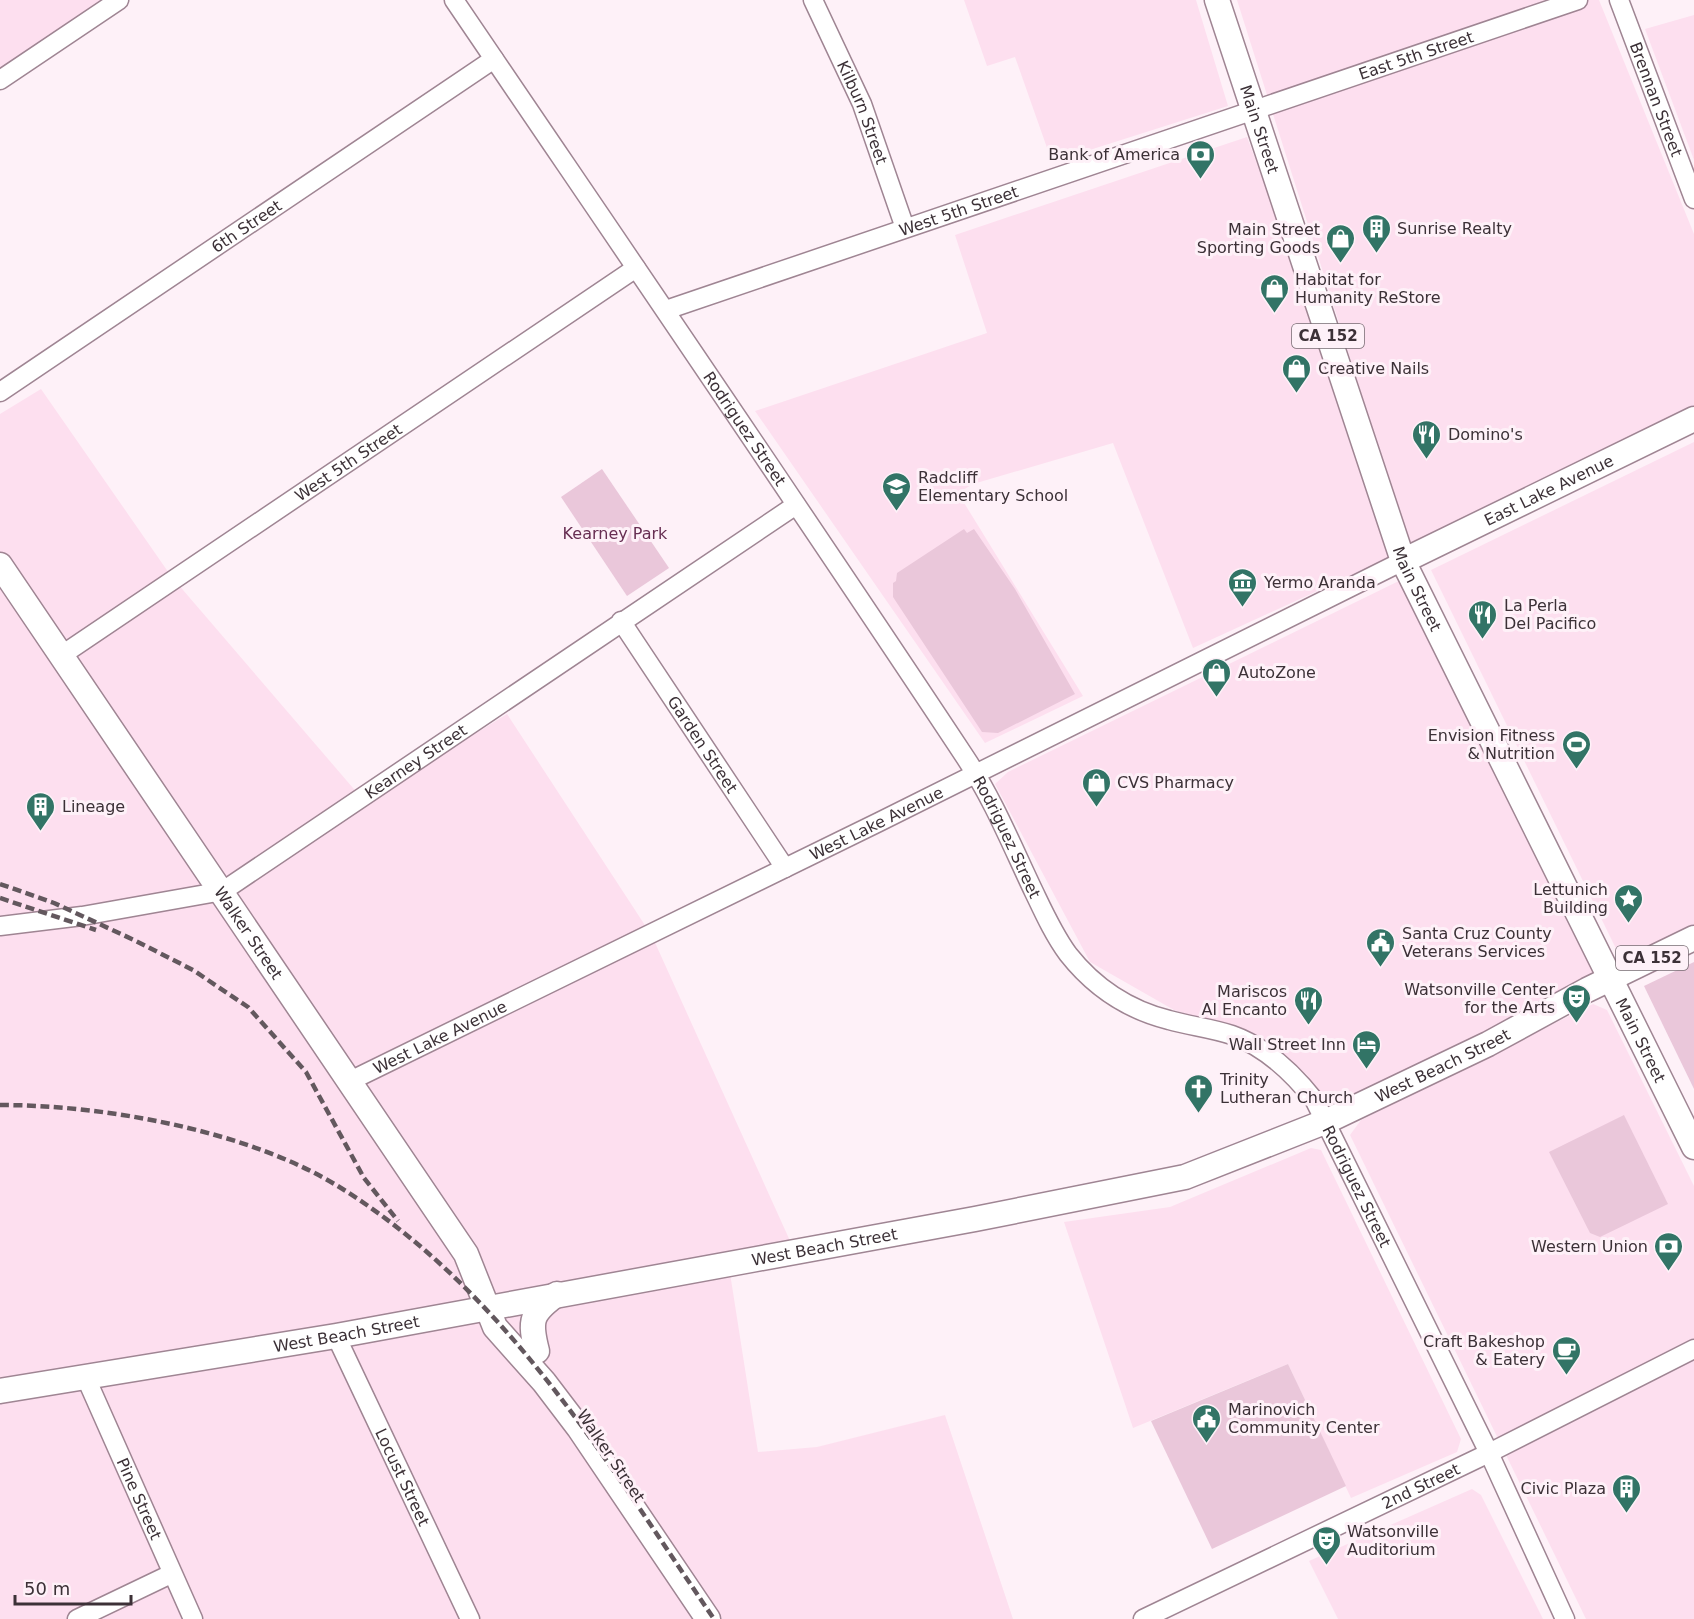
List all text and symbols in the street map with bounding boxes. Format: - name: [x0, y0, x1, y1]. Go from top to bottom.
- street label: East 5th Street: [1356, 27, 1476, 83]
- street label: Brennan Street: [1626, 39, 1687, 159]
- street label: Kilburn Street: [833, 58, 892, 167]
- street label: Main Street: [1236, 82, 1283, 176]
- bank icon: Bank of America: [1185, 138, 1217, 180]
- place label: Bank of America: [1048, 145, 1180, 164]
- street label: West 5th Street: [896, 181, 1021, 240]
- street label: 6th Street: [208, 196, 285, 256]
- building icon: Sunrise Realty: [1360, 212, 1392, 254]
- place label: Sunrise Realty: [1397, 219, 1512, 238]
- place label: Main Street Sporting Goods: [1197, 220, 1320, 257]
- shop icon: Main Street Sporting Goods: [1325, 222, 1357, 264]
- place label: Habitat for Humanity ReStore: [1295, 270, 1441, 307]
- shop icon: Habitat for Humanity ReStore: [1258, 272, 1290, 314]
- road number: CA 152: [1292, 324, 1364, 348]
- shop icon: Creative Nails: [1281, 352, 1313, 394]
- place label: Creative Nails: [1318, 359, 1429, 378]
- street label: Rodriguez Street: [700, 368, 790, 489]
- restaurant icon: Domino's: [1411, 418, 1443, 460]
- street label: West 5th Street: [291, 419, 405, 505]
- place label: Domino's: [1448, 425, 1523, 444]
- street label: East Lake Avenue: [1481, 450, 1616, 530]
- place label: Radcliff Elementary School: [918, 468, 1068, 505]
- school or university icon: Radcliff Elementary School: [881, 470, 913, 512]
- park label: Kearney Park: [563, 524, 668, 543]
- street label: Main Street: [1389, 544, 1446, 634]
- museum icon: Yermo Aranda: [1227, 566, 1259, 608]
- place label: Yermo Aranda: [1263, 573, 1376, 592]
- place label: La Perla Del Pacifico: [1504, 596, 1596, 633]
- restaurant icon: La Perla Del Pacifico: [1467, 598, 1499, 640]
- shop icon: AutoZone: [1201, 656, 1233, 698]
- place label: AutoZone: [1238, 663, 1316, 682]
- street label: Garden Street: [664, 692, 742, 796]
- street label: Kearney Street: [361, 720, 470, 802]
- place label: Envision Fitness & Nutrition: [1428, 726, 1555, 763]
- sports icon: Envision Fitness & Nutrition: [1560, 728, 1592, 770]
- shop icon: CVS Pharmacy: [1080, 766, 1112, 808]
- street label: Rodriguez Street: [969, 772, 1045, 901]
- place label: CVS Pharmacy: [1117, 773, 1234, 792]
- street label: West Lake Avenue: [806, 782, 946, 864]
- building icon: Lineage: [25, 790, 57, 832]
- place label: Lineage: [62, 797, 125, 816]
- place label: Lettunich Building: [1533, 880, 1608, 917]
- place icon: Lettunich Building: [1613, 882, 1645, 924]
- street label: Walker Street: [211, 883, 287, 983]
- place label: Santa Cruz County Veterans Services: [1402, 924, 1552, 961]
- public building icon: Santa Cruz County Veterans Services: [1365, 926, 1397, 968]
- road number: CA 152: [1616, 946, 1688, 970]
- place label: Watsonville Center for the Arts: [1404, 980, 1555, 1017]
- place label: Mariscos Al Encanto: [1201, 982, 1287, 1019]
- theatre icon: Watsonville Center for the Arts: [1560, 982, 1592, 1024]
- restaurant icon: Mariscos Al Encanto: [1292, 984, 1324, 1026]
- street label: Main Street: [1612, 995, 1670, 1086]
- street label: West Lake Avenue: [370, 996, 510, 1078]
- street label: West Beach Street: [1372, 1024, 1513, 1106]
- hotel icon: Wall Street Inn: [1351, 1028, 1383, 1070]
- place label: Wall Street Inn: [1229, 1035, 1346, 1054]
- place label: Trinity Lutheran Church: [1219, 1070, 1353, 1107]
- church icon: Trinity Lutheran Church: [1183, 1072, 1215, 1114]
- street label: Rodriguez Street: [1319, 1122, 1395, 1250]
- street label: West Beach Street: [750, 1224, 899, 1269]
- bank icon: Western Union: [1653, 1230, 1685, 1272]
- place label: Western Union: [1531, 1237, 1648, 1256]
- street label: West Beach Street: [272, 1311, 421, 1356]
- place label: Craft Bakeshop & Eatery: [1423, 1332, 1545, 1369]
- cafe icon: Craft Bakeshop & Eatery: [1550, 1334, 1582, 1376]
- place label: Marinovich Community Center: [1228, 1400, 1380, 1437]
- public building icon: Marinovich Community Center: [1191, 1402, 1223, 1444]
- street label: Walker Street: [573, 1406, 649, 1506]
- street label: Locust Street: [372, 1425, 434, 1529]
- street label: Pine Street: [113, 1455, 166, 1542]
- street label: 2nd Street: [1379, 1459, 1463, 1513]
- building icon: Civic Plaza: [1611, 1472, 1643, 1514]
- place label: Civic Plaza: [1520, 1479, 1606, 1498]
- place label: Watsonville Auditorium: [1347, 1522, 1439, 1559]
- theatre icon: Watsonville Auditorium: [1310, 1524, 1342, 1566]
- scale bar: [15, 1568, 130, 1606]
- text: 50 m: [24, 1578, 70, 1599]

